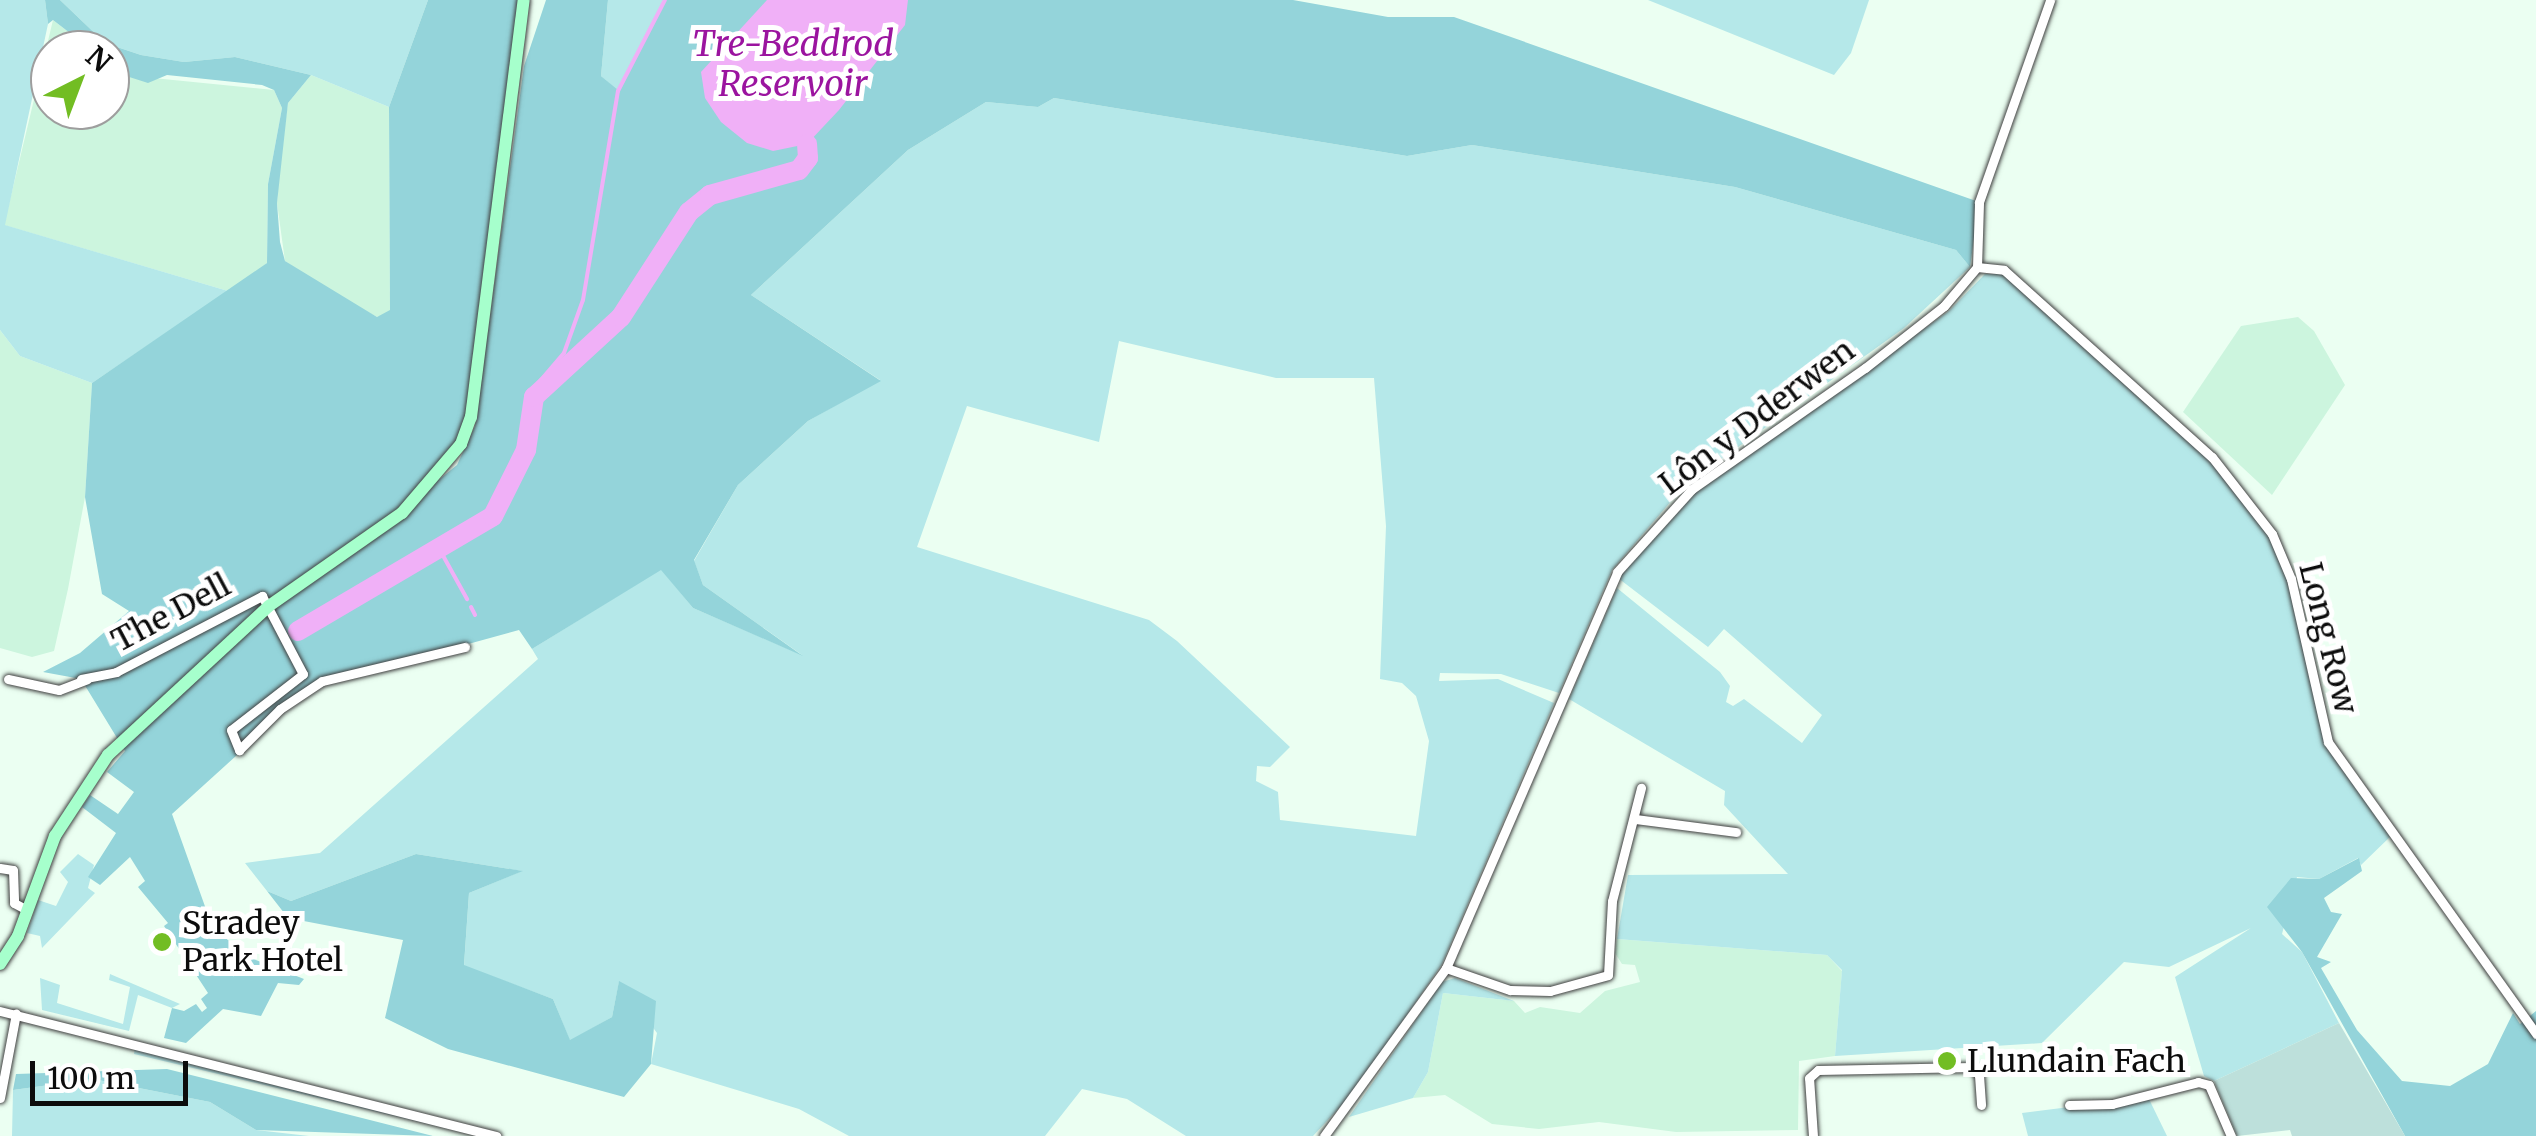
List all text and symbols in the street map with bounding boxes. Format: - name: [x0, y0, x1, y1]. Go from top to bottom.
- water label: Tre-Beddrod Reservoir: [692, 23, 894, 105]
- north arrow: [30, 30, 130, 130]
- text: N: [78, 38, 119, 80]
- street label: Lôn y Dderwen: [1652, 331, 1862, 503]
- street label: Long Row: [2291, 559, 2365, 717]
- street label: The Dell: [105, 566, 237, 660]
- place label: Stradey Park Hotel: [182, 905, 343, 980]
- marker: Stradey Park Hotel: [151, 931, 173, 953]
- scale bar: [35, 1041, 192, 1103]
- place label: Llundain Fach: [1967, 1042, 2186, 1080]
- marker: Llundain Fach: [1936, 1050, 1958, 1072]
- text: 100 m: [47, 1059, 135, 1097]

